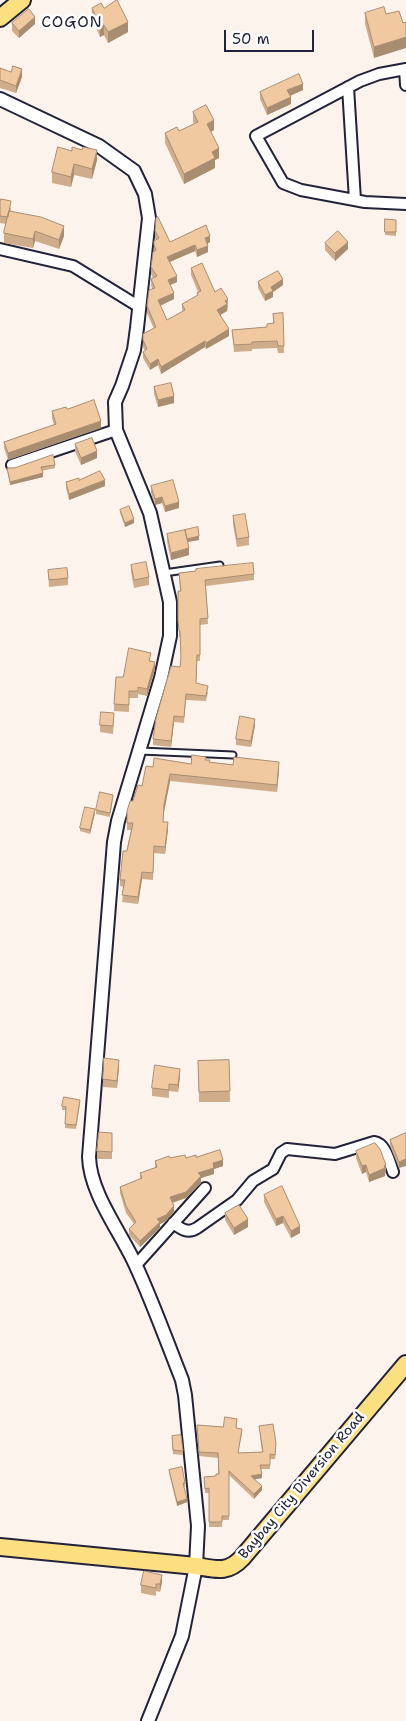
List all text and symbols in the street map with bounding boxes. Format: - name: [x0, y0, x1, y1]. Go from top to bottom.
- district label: COGON: [41, 13, 103, 33]
- scale bar: [226, 20, 316, 52]
- text: 50 m: [232, 29, 270, 49]
- street label: Baybay City Diversion Road: [236, 1409, 368, 1563]

